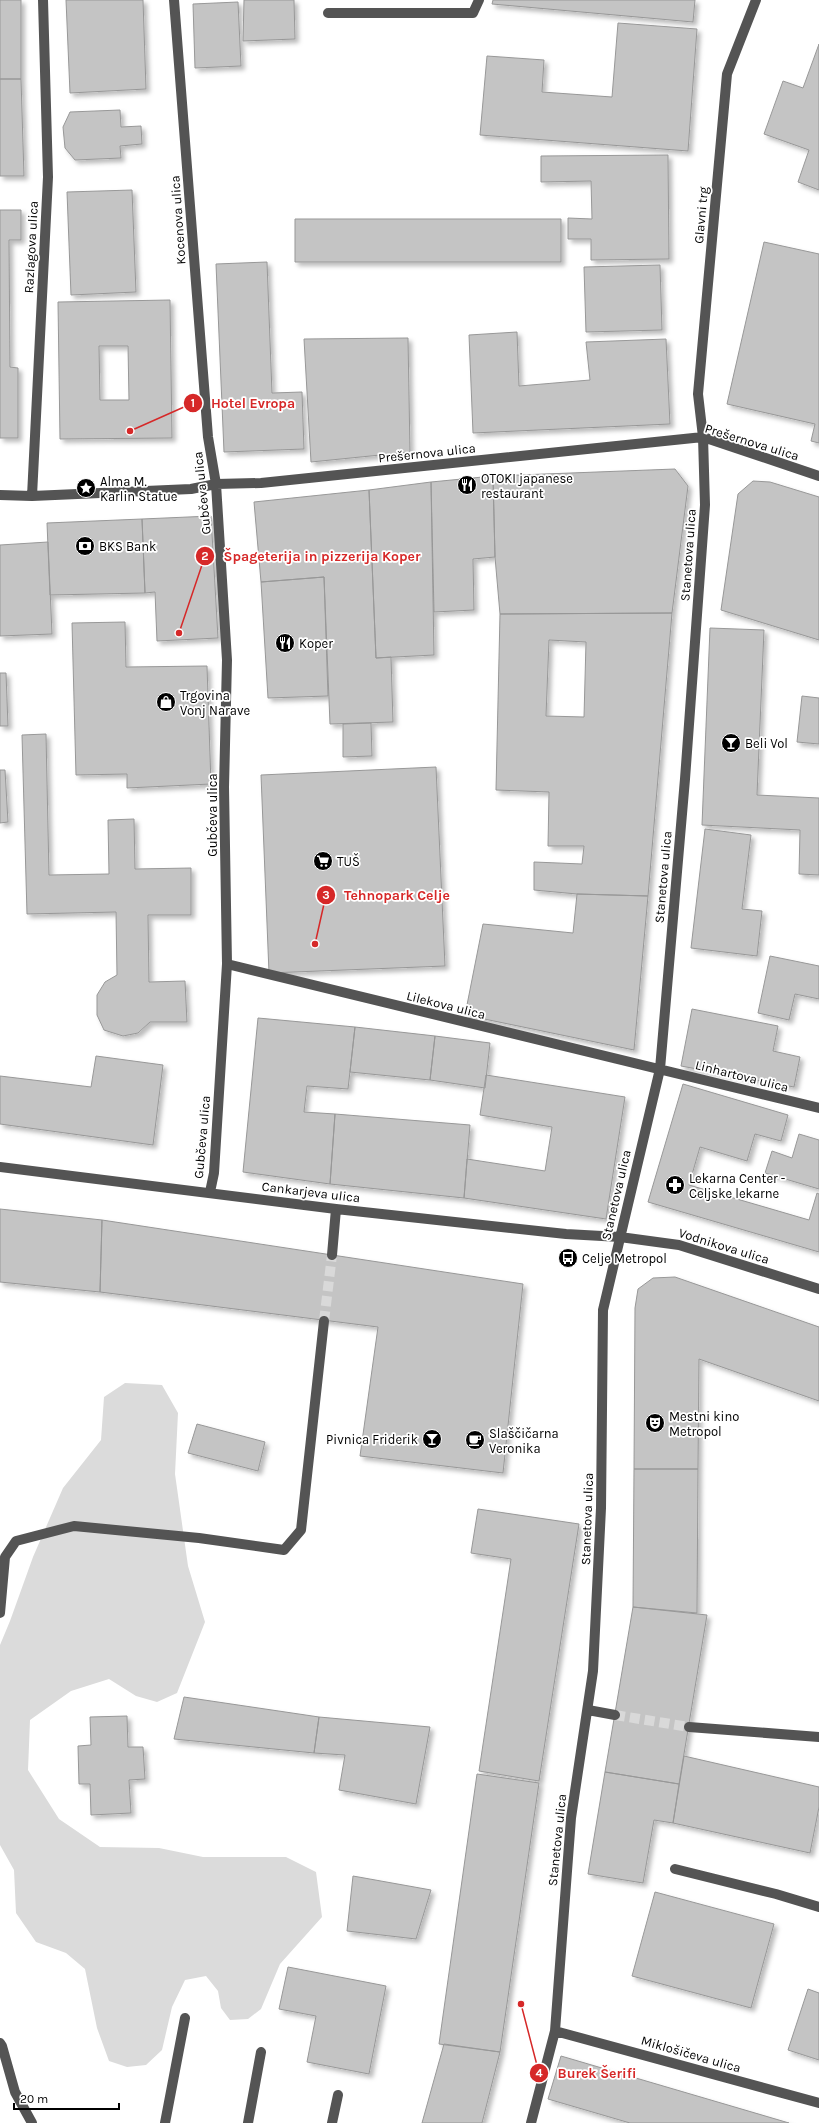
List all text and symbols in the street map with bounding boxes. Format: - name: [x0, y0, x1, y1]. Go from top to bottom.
- street label: Kocenova ulica: [167, 175, 189, 265]
- street label: Glavni trg: [691, 185, 711, 244]
- street label: Razlagova ulica: [21, 200, 41, 294]
- callout: Hotel Evropa: [183, 390, 304, 416]
- text: Hotel Evropa: [211, 395, 295, 412]
- text: 1: [191, 396, 195, 410]
- street label: Prešernova ulica: [703, 421, 801, 463]
- street label: Prešernova ulica: [378, 440, 476, 466]
- street label: Gubčeva ulica: [190, 451, 214, 535]
- place label: OTOKI japanese restaurant: [481, 471, 573, 501]
- place label: Alma M. Karlin Statue: [100, 474, 178, 504]
- restaurant icon: OTOKI japanese restaurant: [456, 474, 478, 496]
- place icon: Alma M. Karlin Statue: [75, 477, 97, 499]
- street label: Stanetova ulica: [677, 508, 699, 602]
- bank icon: BKS Bank: [74, 535, 96, 557]
- place label: BKS Bank: [99, 539, 156, 554]
- callout: Špageterija in pizzerija Koper: [195, 543, 428, 569]
- text: Špageterija in pizzerija Koper: [224, 547, 421, 565]
- text: 2: [201, 549, 209, 563]
- restaurant icon: Koper: [274, 632, 296, 654]
- place label: Koper: [299, 636, 333, 651]
- place label: Trgovina Vonj Narave: [180, 688, 250, 718]
- shop icon: Trgovina Vonj Narave: [155, 691, 177, 713]
- bar icon: Beli Vol: [720, 732, 742, 754]
- place label: Beli Vol: [745, 736, 788, 751]
- street label: Gubčeva ulica: [205, 773, 220, 857]
- street label: Stanetova ulica: [651, 830, 675, 924]
- supermarket icon: TUŠ: [312, 850, 334, 872]
- place label: TUŠ: [337, 853, 360, 869]
- callout: Tehnopark Celje: [316, 882, 458, 908]
- text: Tehnopark Celje: [344, 887, 450, 904]
- text: 3: [322, 888, 330, 902]
- street label: Lilekova ulica: [405, 988, 487, 1022]
- street label: Linhartova ulica: [694, 1057, 790, 1095]
- street label: Gubčeva ulica: [191, 1095, 213, 1179]
- street label: Stanetova ulica: [598, 1148, 634, 1242]
- place label: Lekarna Center - Celjske lekarne: [689, 1171, 786, 1201]
- pharmacy icon: Lekarna Center - Celjske lekarne: [664, 1174, 686, 1196]
- street label: Cankarjeva ulica: [261, 1179, 361, 1205]
- street label: Vodnikova ulica: [677, 1225, 771, 1267]
- bus stop icon: Celje Metropol: [557, 1247, 579, 1269]
- place label: Celje Metropol: [582, 1251, 667, 1266]
- place label: Mestni kino Metropol: [669, 1409, 739, 1439]
- theatre icon: Mestni kino Metropol: [644, 1412, 666, 1434]
- place label: Slaščičarna Veronika: [489, 1426, 559, 1456]
- bar icon: Pivnica Friderik: [421, 1428, 443, 1450]
- cafe icon: Slaščičarna Veronika: [464, 1429, 486, 1451]
- place label: Pivnica Friderik: [326, 1432, 418, 1447]
- street label: Stanetova ulica: [578, 1473, 596, 1565]
- street label: Stanetova ulica: [545, 1793, 569, 1887]
- street label: Miklošičeva ulica: [639, 2033, 743, 2075]
- callout: Burek Šerifi: [529, 2060, 644, 2086]
- text: Burek Šerifi: [558, 2064, 636, 2082]
- text: 4: [535, 2066, 543, 2080]
- scale bar: [14, 2085, 119, 2111]
- text: 20 m: [20, 2092, 48, 2106]

